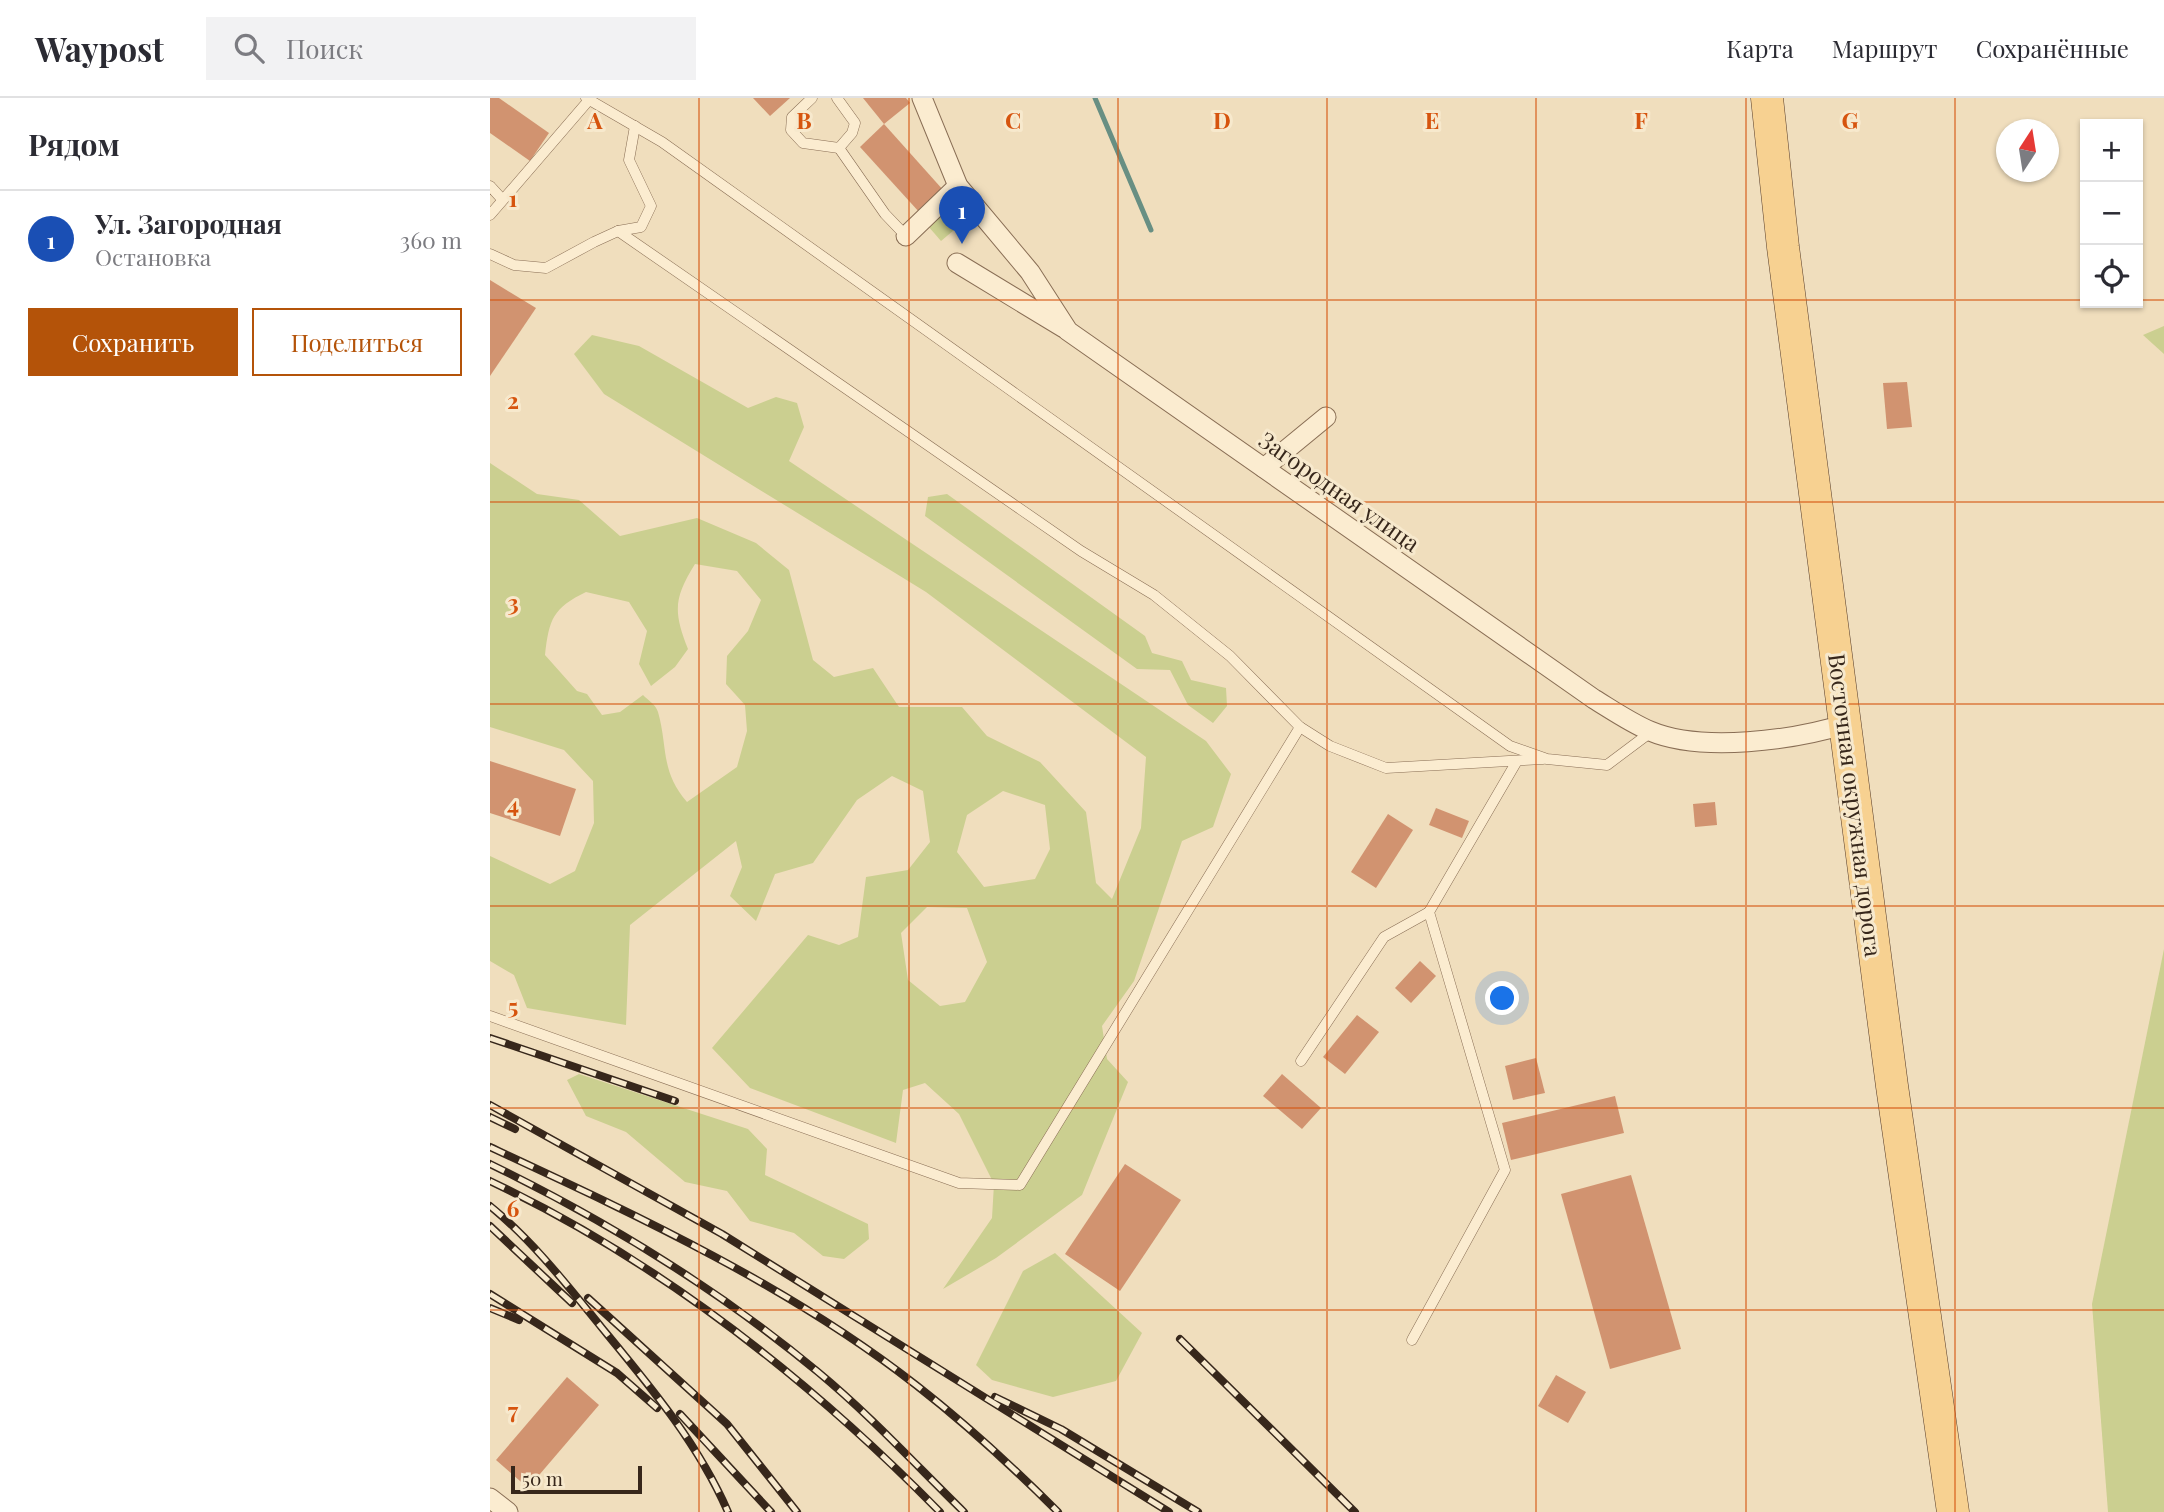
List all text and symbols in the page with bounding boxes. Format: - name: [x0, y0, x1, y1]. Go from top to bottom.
- search box: [206, 17, 696, 80]
- text: Waypost: [35, 26, 164, 70]
- icon: search: [230, 29, 268, 67]
- text: Поиск: [286, 31, 363, 66]
- text: Карта: [1726, 32, 1794, 64]
- text: Маршрут: [1832, 32, 1938, 64]
- text: Сохранённые: [1976, 32, 2129, 64]
- text: A: [586, 104, 603, 135]
- text: B: [796, 104, 812, 135]
- text: C: [1005, 104, 1021, 135]
- text: D: [1213, 104, 1231, 135]
- text: E: [1425, 104, 1439, 135]
- text: F: [1634, 104, 1648, 135]
- text: G: [1842, 104, 1859, 135]
- north arrow: [1996, 119, 2059, 182]
- map controls: [2080, 119, 2143, 308]
- button: +: [2080, 119, 2143, 182]
- text: Рядом: [28, 124, 120, 164]
- text: 1: [509, 182, 518, 213]
- button: −: [2080, 182, 2143, 245]
- pin: 1: [939, 186, 985, 244]
- text: Ул. Загородная: [95, 206, 282, 241]
- text: 1: [47, 224, 55, 255]
- text: 360 m: [400, 224, 462, 255]
- text: Остановка: [95, 241, 211, 272]
- button: locate: [2080, 245, 2143, 308]
- button: Сохранить: [28, 308, 238, 376]
- button: Поделиться: [252, 308, 462, 376]
- text: 2: [507, 384, 519, 415]
- street label: Загородная улица: [1253, 424, 1427, 558]
- text: 3: [507, 586, 519, 617]
- street label: Восточная окружная дорога: [1822, 652, 1890, 959]
- text: 4: [507, 788, 519, 819]
- your location: [1485, 981, 1519, 1015]
- text: 5: [508, 990, 518, 1021]
- text: 6: [507, 1192, 520, 1223]
- text: 7: [508, 1394, 519, 1425]
- scale bar: [511, 1463, 642, 1495]
- text: 50 m: [522, 1465, 563, 1491]

